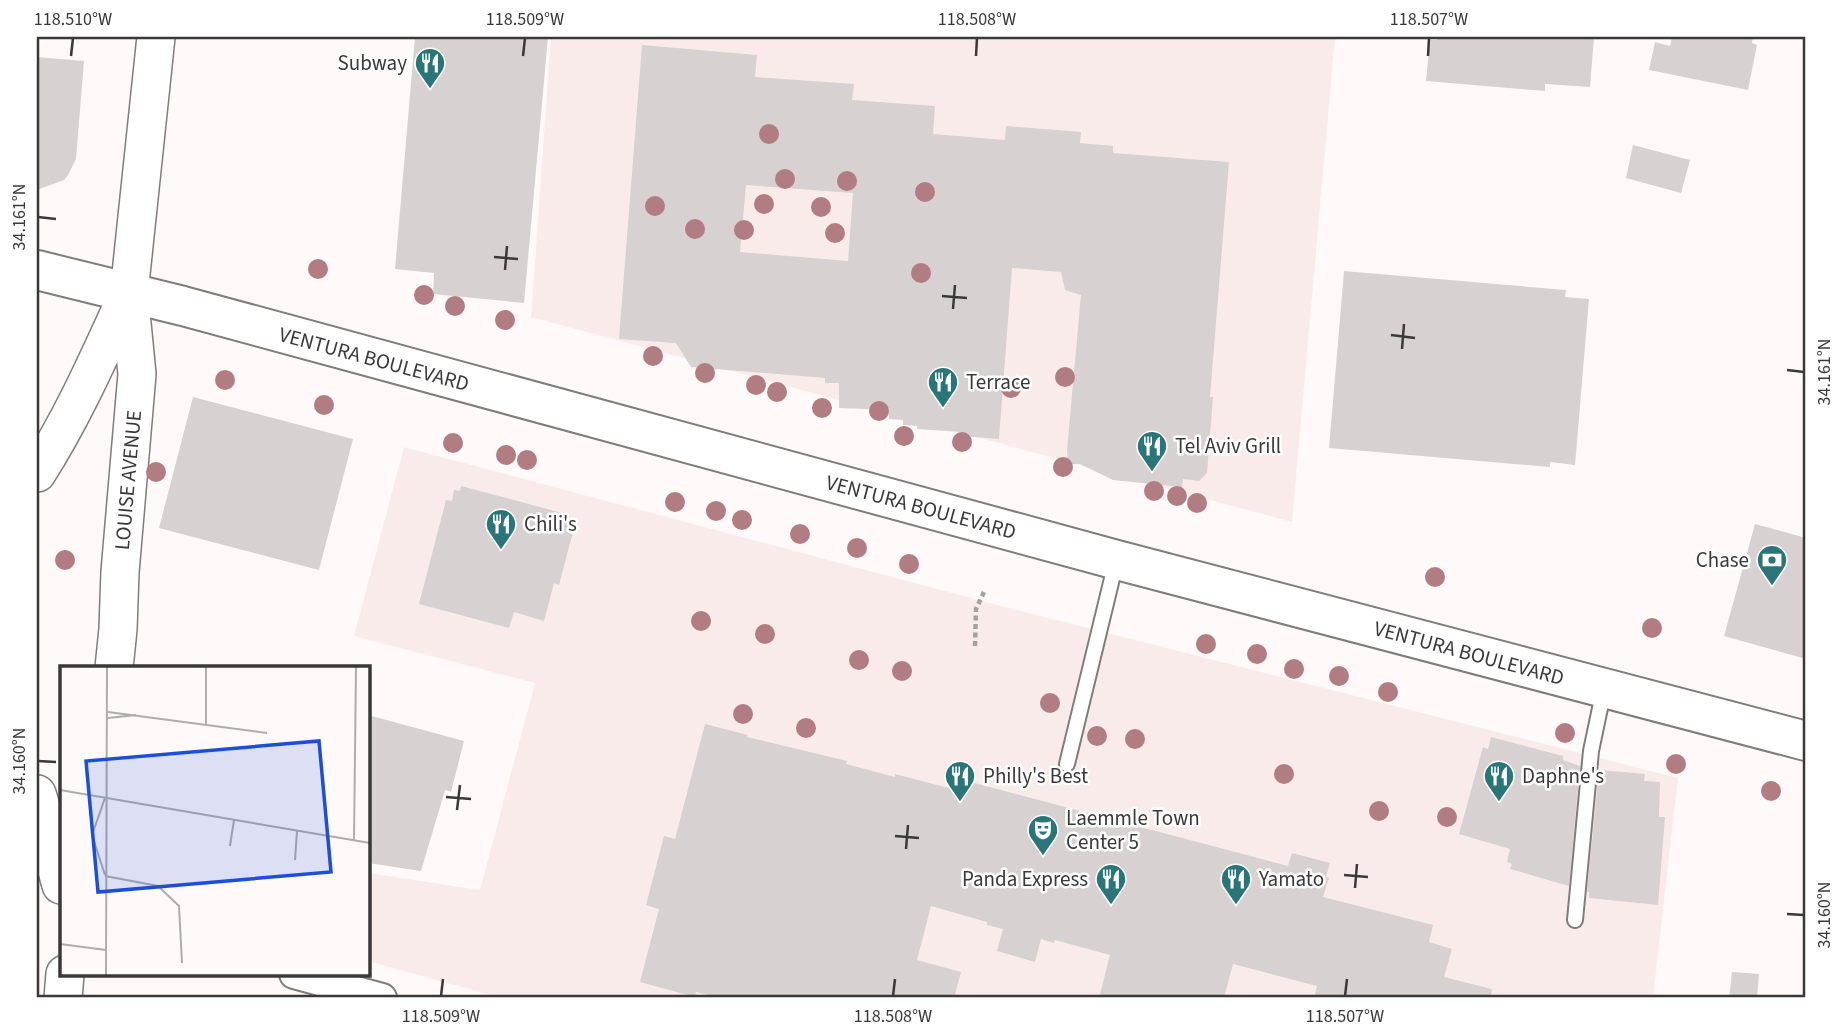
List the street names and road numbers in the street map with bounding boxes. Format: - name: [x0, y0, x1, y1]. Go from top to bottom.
- street label: VENTURA BOULEVARD: [276, 319, 472, 399]
- street label: LOUISE AVENUE: [107, 409, 149, 551]
- street label: VENTURA BOULEVARD: [823, 467, 1019, 547]
- street label: VENTURA BOULEVARD: [1371, 613, 1567, 693]

